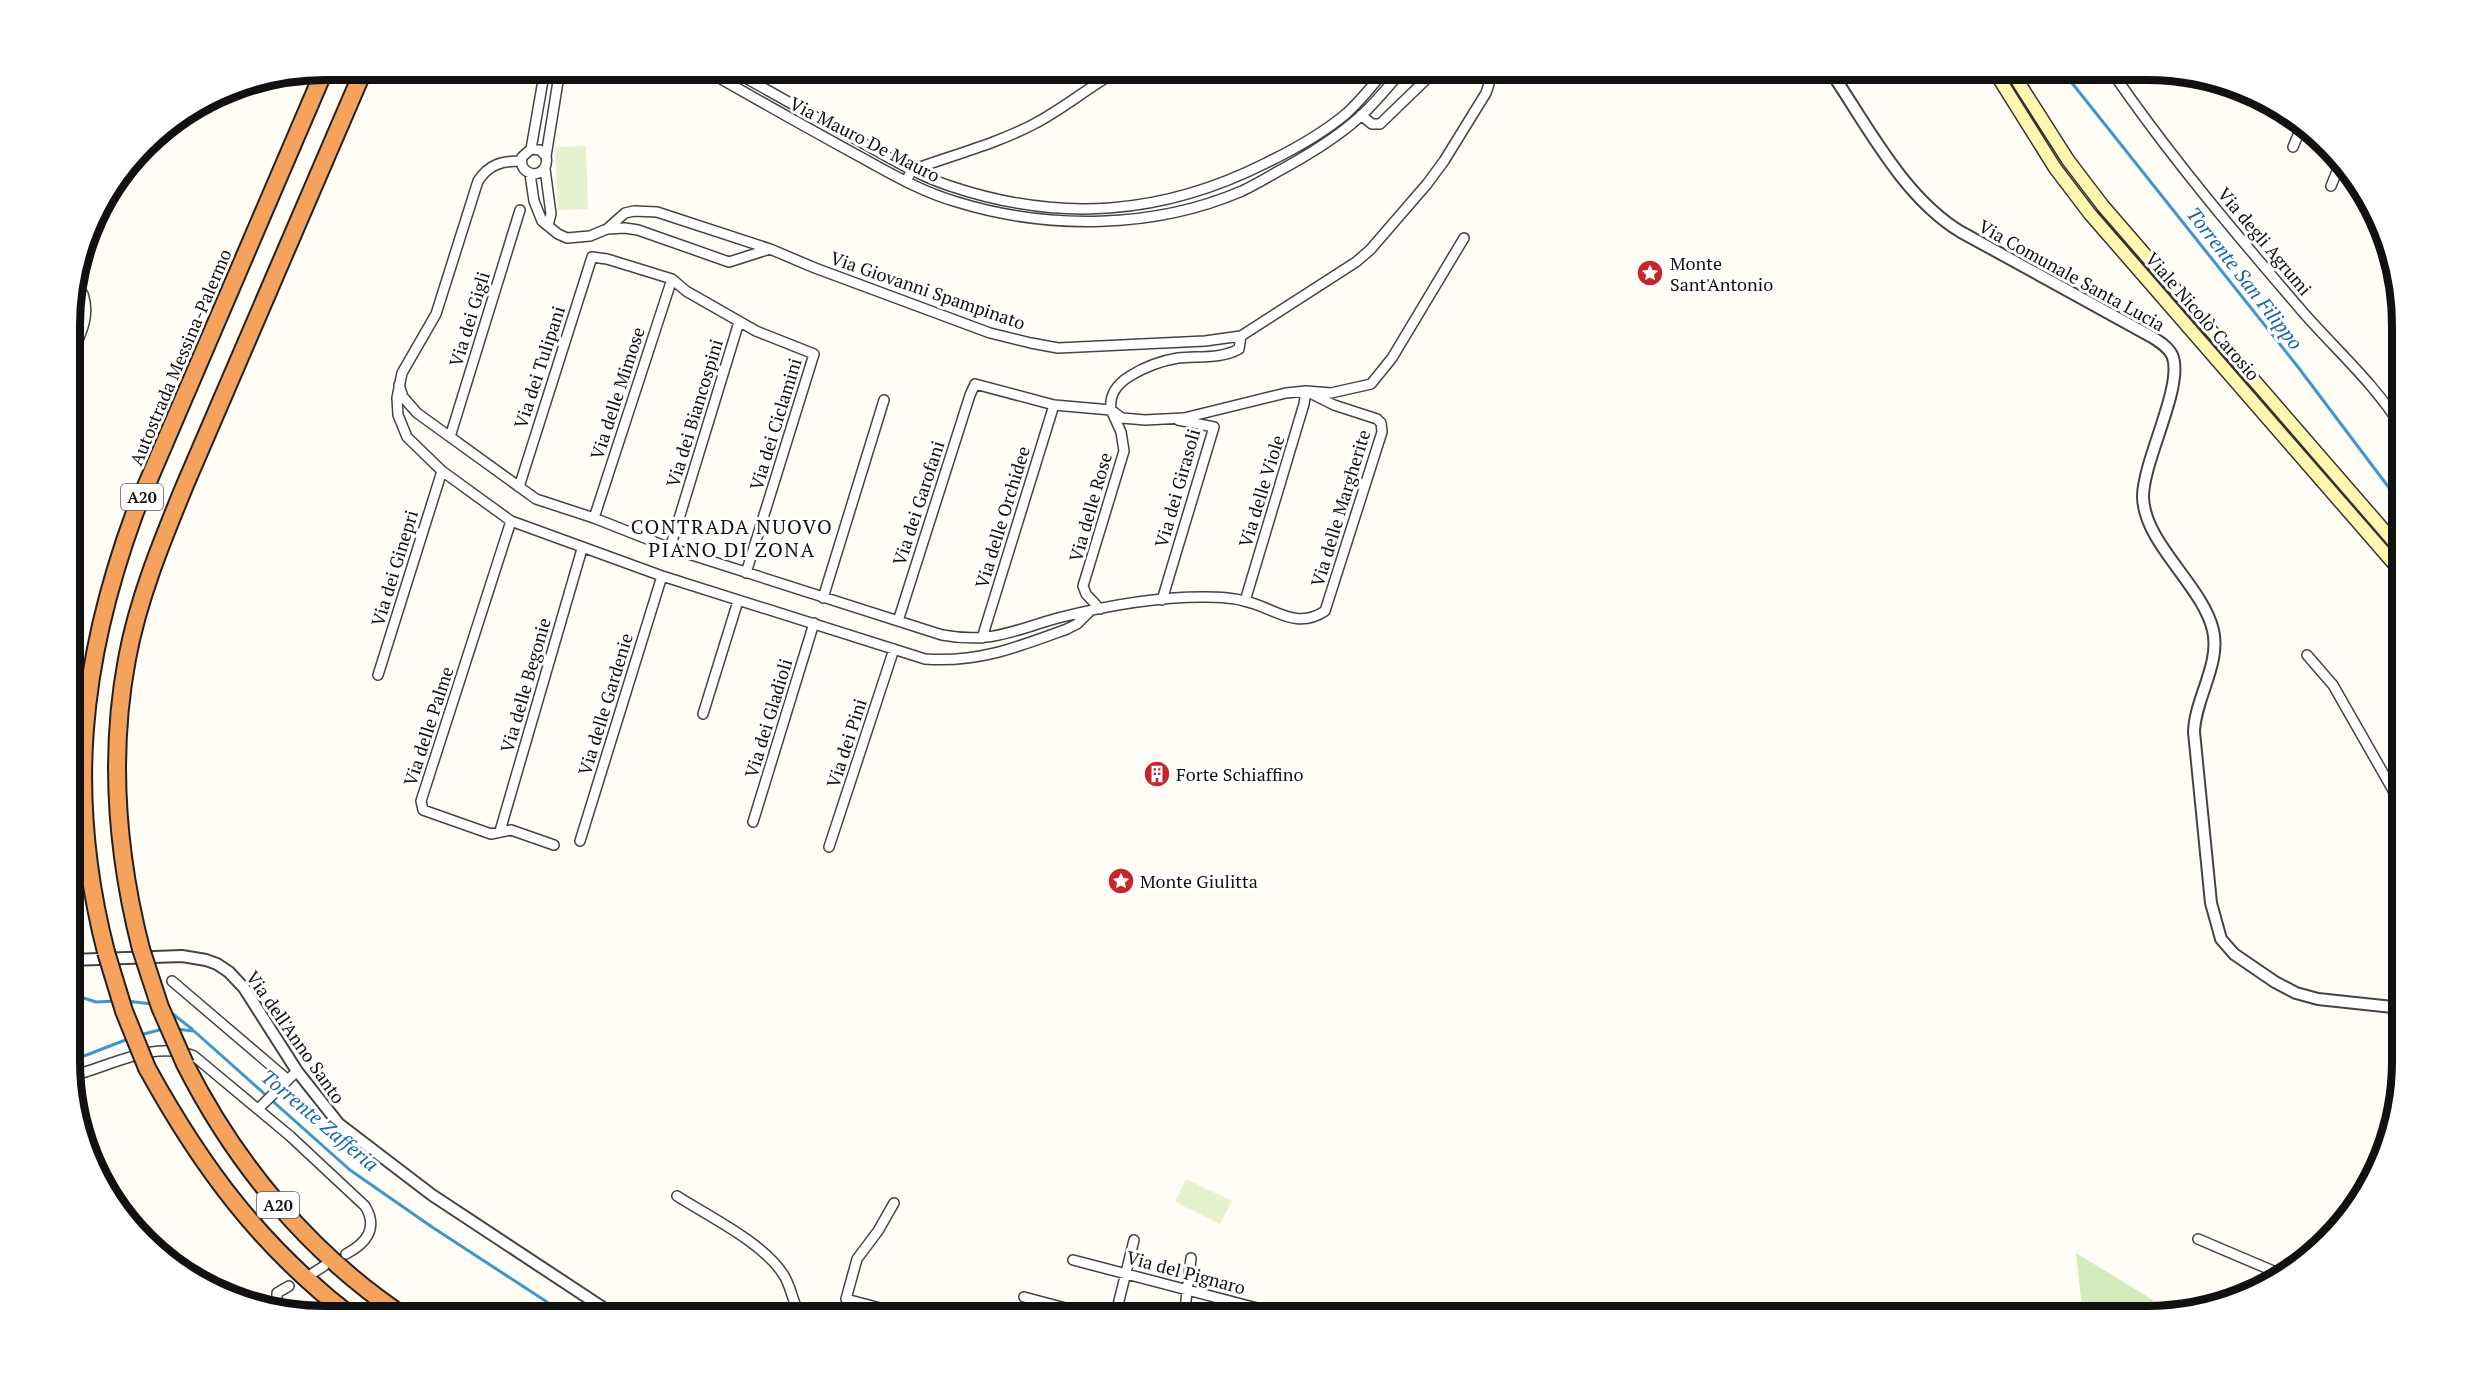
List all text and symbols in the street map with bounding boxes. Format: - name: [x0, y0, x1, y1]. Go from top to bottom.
- street label: Via Mauro De Mauro: [786, 91, 944, 187]
- street label: Via degli Agrumi: [2213, 182, 2317, 300]
- water label: Torrente San Filippo: [2181, 201, 2309, 355]
- street label: Via Comunale Santa Lucia: [1975, 214, 2169, 336]
- street label: Autostrada Messina-Palermo: [123, 245, 237, 469]
- street label: Via Giovanni Spampinato: [827, 245, 1029, 335]
- street label: Viale Nicolò Carosio: [2141, 247, 2265, 385]
- place label: Monte Sant'Antonio: [1670, 251, 1773, 296]
- place icon: Monte Sant'Antonio: [1635, 258, 1665, 288]
- street label: Via dei Gigli: [443, 269, 495, 369]
- street label: Via dei Tulipani: [508, 303, 570, 431]
- street label: Via delle Mimose: [584, 324, 650, 462]
- street label: Via dei Biancospini: [660, 336, 728, 490]
- street label: Via dei Ciclamini: [743, 355, 807, 493]
- street label: Via dei Girasoli: [1149, 426, 1205, 550]
- street label: Via delle Margherite: [1305, 426, 1375, 590]
- street label: Via delle Viole: [1233, 432, 1289, 550]
- street label: Via dei Garofani: [887, 438, 949, 568]
- street label: Via delle Orchidee: [969, 443, 1035, 591]
- street label: Via delle Rose: [1063, 450, 1117, 564]
- road number: A20: [121, 484, 163, 510]
- street label: Via dei Ginepri: [365, 507, 423, 629]
- district label: CONTRADA NUOVO PIANO DI ZONA: [631, 513, 833, 563]
- street label: Via delle Begonie: [494, 615, 556, 755]
- street label: Via delle Gardenie: [572, 630, 638, 778]
- street label: Via dei Gladioli: [739, 656, 797, 780]
- street label: Via delle Palme: [397, 663, 459, 789]
- street label: Via dei Pini: [820, 695, 872, 791]
- building icon: Forte Schiaffino: [1142, 759, 1172, 789]
- place label: Forte Schiaffino: [1176, 762, 1304, 786]
- place icon: Monte Giulitta: [1106, 866, 1136, 896]
- place label: Monte Giulitta: [1140, 869, 1258, 893]
- street label: Via dell'Anno Santo: [241, 966, 351, 1108]
- water label: Torrente Zafferia: [256, 1063, 384, 1177]
- road number: A20: [257, 1192, 299, 1218]
- street label: Via del Pignaro: [1124, 1245, 1248, 1299]

